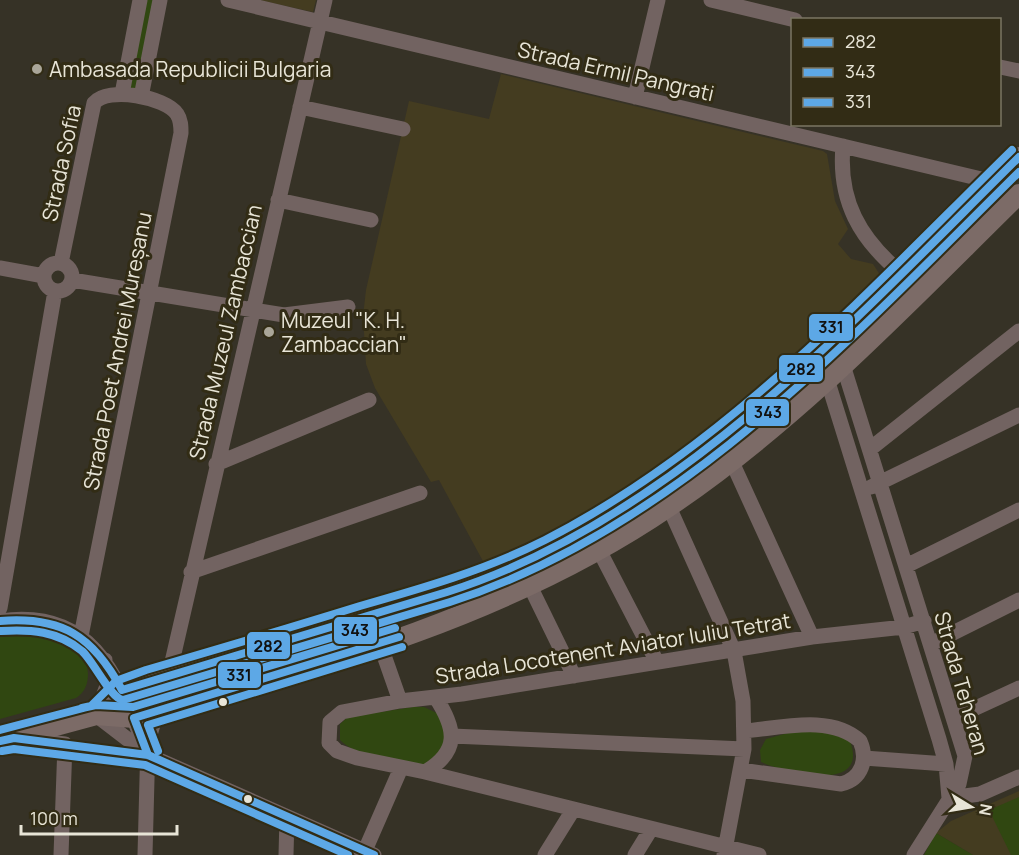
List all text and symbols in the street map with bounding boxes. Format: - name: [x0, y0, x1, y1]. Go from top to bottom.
- legend: [791, 18, 1001, 126]
- text: 282: [845, 29, 876, 53]
- street label: Strada Ermil Pangrati: [515, 35, 717, 107]
- place label: Ambasada Republicii Bulgaria: [49, 55, 331, 83]
- text: 343: [845, 59, 876, 83]
- marker: Ambasada Republicii Bulgaria: [30, 62, 44, 76]
- text: 331: [845, 89, 872, 113]
- street label: Strada Sofia: [35, 102, 87, 224]
- street label: Strada Muzeul Zambaccian: [182, 202, 268, 462]
- street label: Strada Poet Andrei Mureșanu: [76, 210, 158, 492]
- place label: Muzeul "K. H. Zambaccian": [281, 306, 407, 358]
- line badge: 331: [808, 313, 854, 342]
- text: 331: [818, 316, 844, 338]
- marker: Muzeul "K. H. Zambaccian": [262, 325, 276, 339]
- line badge: 282: [778, 354, 824, 383]
- text: 282: [787, 358, 815, 380]
- line badge: 343: [745, 398, 790, 427]
- text: 343: [754, 401, 782, 423]
- street label: Strada Locotenent Aviator Iuliu Tetrat: [433, 606, 793, 690]
- street label: Strada Teheran: [928, 608, 996, 758]
- line badge: 343: [333, 616, 378, 645]
- text: 343: [341, 619, 369, 641]
- line badge: 282: [246, 631, 291, 660]
- text: 282: [254, 635, 282, 657]
- line badge: 331: [217, 661, 262, 689]
- text: 331: [226, 664, 252, 686]
- unlabelled marker: [217, 696, 229, 708]
- north arrow: [941, 777, 1001, 837]
- unlabelled marker: [242, 793, 254, 805]
- scale bar: [21, 798, 177, 836]
- text: N: [974, 802, 998, 818]
- text: 100 m: [30, 806, 78, 830]

